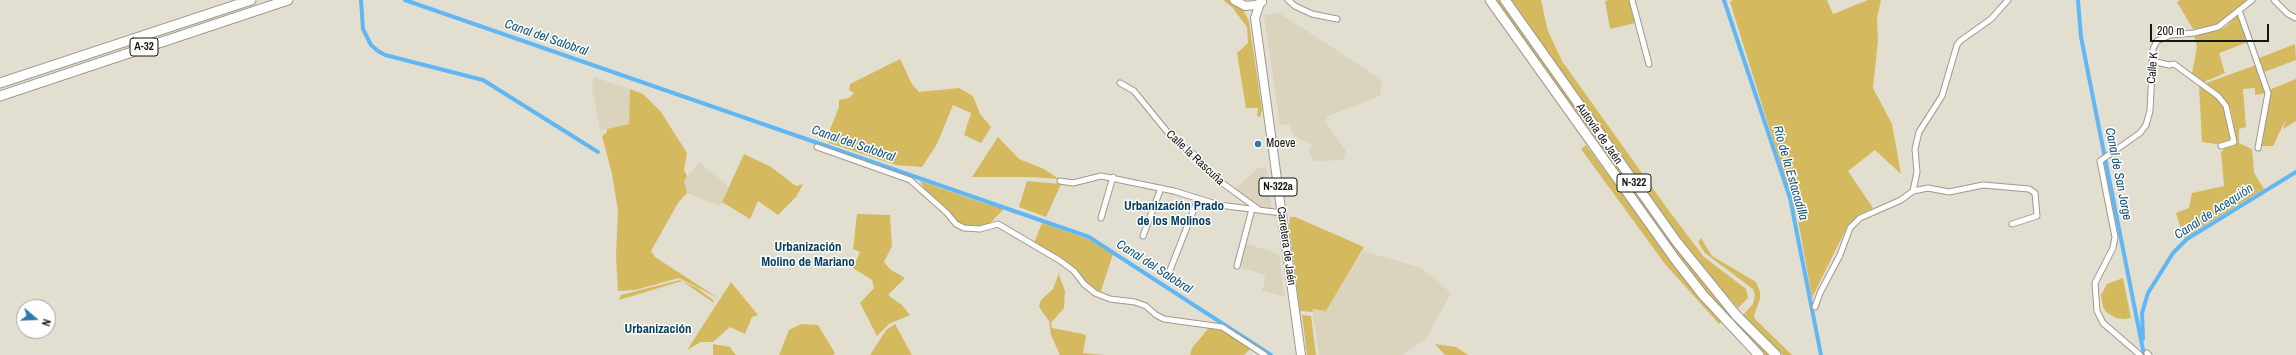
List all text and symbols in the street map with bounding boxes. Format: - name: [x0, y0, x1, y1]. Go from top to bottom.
- water label: Canal del Salobral: [502, 16, 590, 60]
- scale bar: [2152, 16, 2271, 42]
- text: 200 m: [2157, 23, 2184, 39]
- road number: A-32: [130, 38, 158, 56]
- street label: Calle K: [2144, 52, 2162, 84]
- street label: Autovía de Jaén: [1573, 101, 1625, 167]
- water label: Canal del Salobral: [809, 122, 897, 166]
- water label: Río de la Estacadilla: [1769, 124, 1811, 222]
- water label: Canal de San Jorge: [2101, 126, 2135, 222]
- street label: Calle la Rascuña: [1163, 127, 1227, 189]
- place label: Moeve: [1266, 137, 1296, 151]
- marker: Moeve: [1253, 139, 1263, 149]
- road number: N-322: [1617, 174, 1651, 192]
- road number: N-322a: [1259, 178, 1297, 196]
- water label: Canal de Acequión: [2172, 181, 2256, 243]
- district label: Urbanización Prado de los Molinos: [1124, 199, 1224, 230]
- street label: Carretera de Jaén: [1273, 206, 1299, 286]
- water label: Canal del Salobral: [1113, 237, 1195, 297]
- district label: Urbanización Molino de Mariano: [761, 240, 855, 271]
- north arrow: [16, 299, 56, 339]
- text: N: [39, 317, 54, 328]
- district label: Urbanización: [625, 322, 691, 338]

